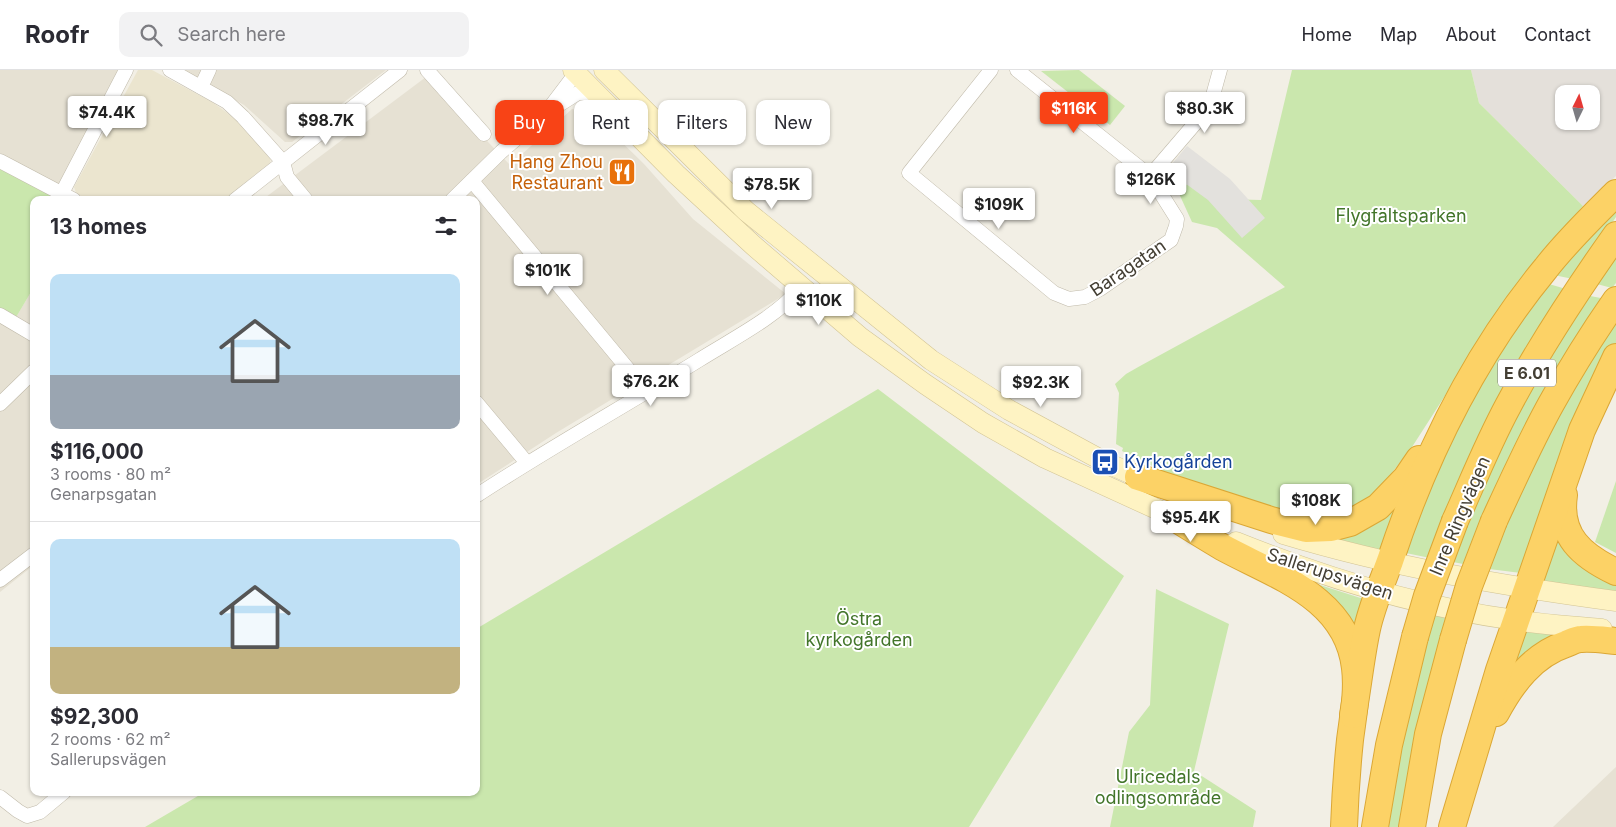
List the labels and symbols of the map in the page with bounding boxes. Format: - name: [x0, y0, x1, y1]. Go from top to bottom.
- north arrow: [1555, 85, 1600, 130]
- pin: $116K: [1039, 92, 1109, 134]
- pin: $80.3K: [1164, 92, 1246, 134]
- pin: $74.4K: [66, 96, 148, 138]
- pin: $98.7K: [285, 104, 367, 146]
- place label: Hang Zhou Restaurant: [509, 151, 603, 193]
- restaurant icon: Hang Zhou Restaurant: [607, 157, 637, 187]
- pin: $126K: [1116, 162, 1186, 205]
- pin: $78.5K: [731, 168, 813, 210]
- pin: $109K: [964, 188, 1034, 230]
- park label: Flygfältsparken: [1335, 205, 1467, 226]
- street label: Baragatan: [1086, 235, 1170, 301]
- pin: $101K: [513, 254, 583, 296]
- pin: $110K: [784, 284, 854, 326]
- road number: E 6.01: [1498, 360, 1556, 386]
- pin: $76.2K: [610, 364, 692, 407]
- pin: $92.3K: [1000, 366, 1082, 408]
- bus stop icon: Kyrkogården: [1090, 447, 1120, 477]
- place label: Kyrkogården: [1124, 451, 1233, 472]
- street label: Inre Ringvägen: [1425, 453, 1494, 579]
- pin: $108K: [1281, 484, 1351, 526]
- pin: $95.4K: [1150, 500, 1232, 543]
- street label: Sallerupsvägen: [1265, 543, 1396, 604]
- park label: Östra kyrkogården: [805, 607, 913, 650]
- park label: Ulricedals odlingsområde: [1095, 766, 1221, 808]

